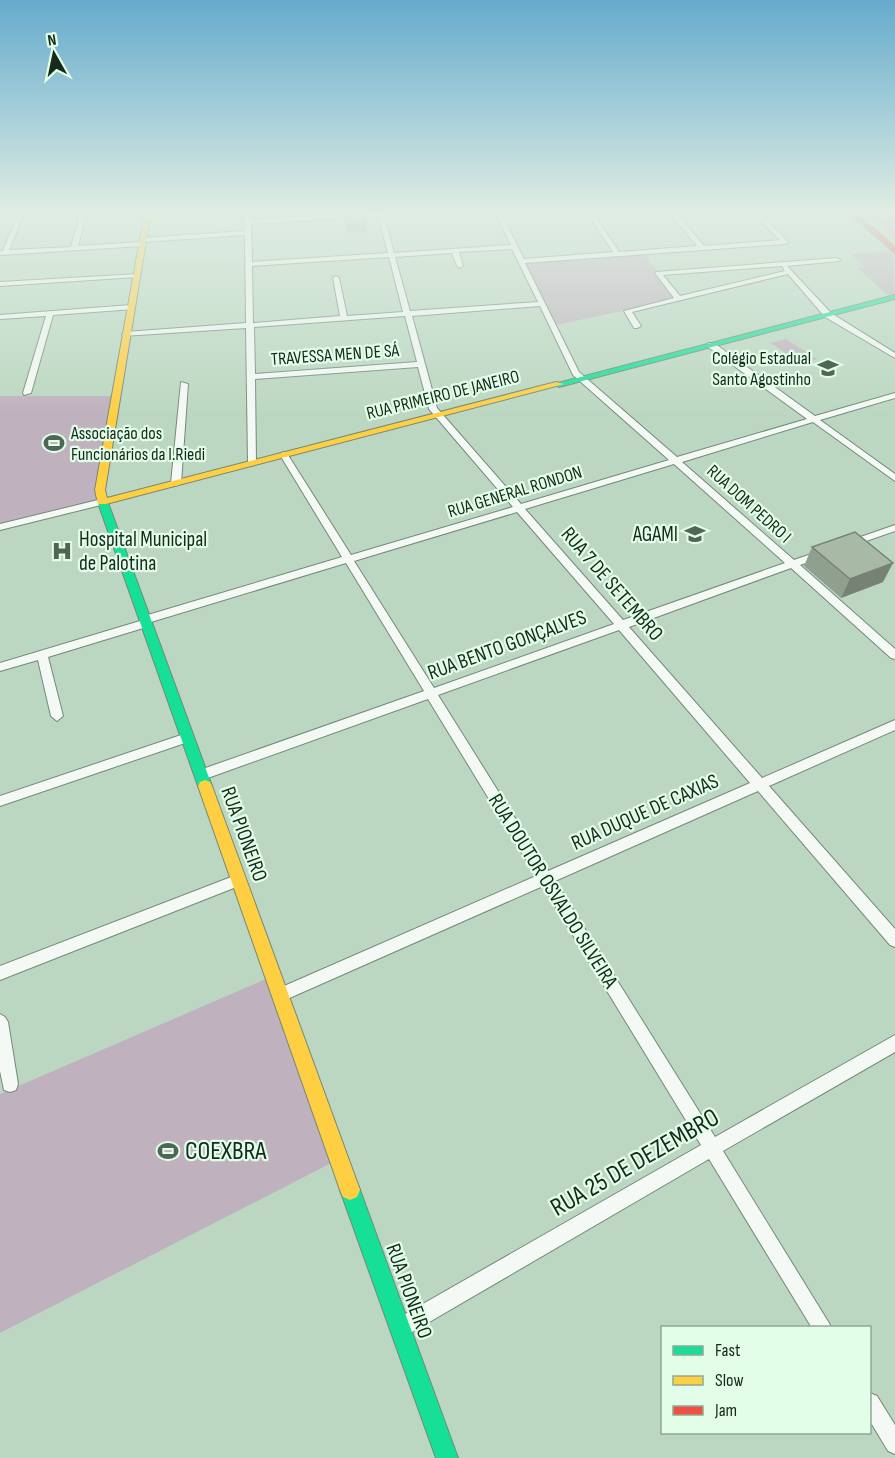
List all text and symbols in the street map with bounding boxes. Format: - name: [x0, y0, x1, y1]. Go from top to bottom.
- north arrow: [24, 24, 84, 84]
- text: N: [46, 31, 58, 51]
- street label: TRAVESSA MEN DE SÁ: [270, 340, 400, 370]
- place label: Colégio Estadual Santo Agostinho: [712, 348, 811, 390]
- school or university icon: Colégio Estadual Santo Agostinho: [816, 356, 840, 380]
- street label: RUA PRIMEIRO DE JANEIRO: [364, 366, 522, 424]
- place label: Associação dos Funcionários da I.Riedi: [70, 423, 205, 465]
- sports icon: Associação dos Funcionários da I.Riedi: [42, 431, 66, 455]
- street label: RUA DOM PEDRO I: [702, 461, 796, 547]
- street label: RUA GENERAL RONDON: [445, 462, 585, 522]
- street label: RUA 7 DE SETEMBRO: [556, 522, 668, 646]
- place label: AGAMI: [632, 522, 678, 547]
- school or university icon: AGAMI: [683, 522, 707, 546]
- place label: Hospital Municipal de Palotina: [79, 527, 207, 576]
- hospital icon: Hospital Municipal de Palotina: [50, 539, 74, 563]
- street label: RUA BENTO GONÇALVES: [424, 605, 590, 685]
- street label: RUA DUQUE DE CAXIAS: [568, 768, 722, 856]
- street label: RUA PIONEIRO: [215, 783, 273, 885]
- street label: RUA DOUTOR OSVALDO SILVEIRA: [483, 789, 624, 994]
- street label: RUA 25 DE DEZEMBRO: [545, 1102, 725, 1224]
- place label: COEXBRA: [185, 1136, 267, 1167]
- sports icon: COEXBRA: [156, 1139, 180, 1163]
- street label: RUA PIONEIRO: [380, 1240, 438, 1342]
- legend: [661, 1326, 871, 1434]
- text: Fast: [715, 1340, 741, 1361]
- text: Slow: [715, 1370, 744, 1391]
- text: Jam: [714, 1400, 737, 1421]

